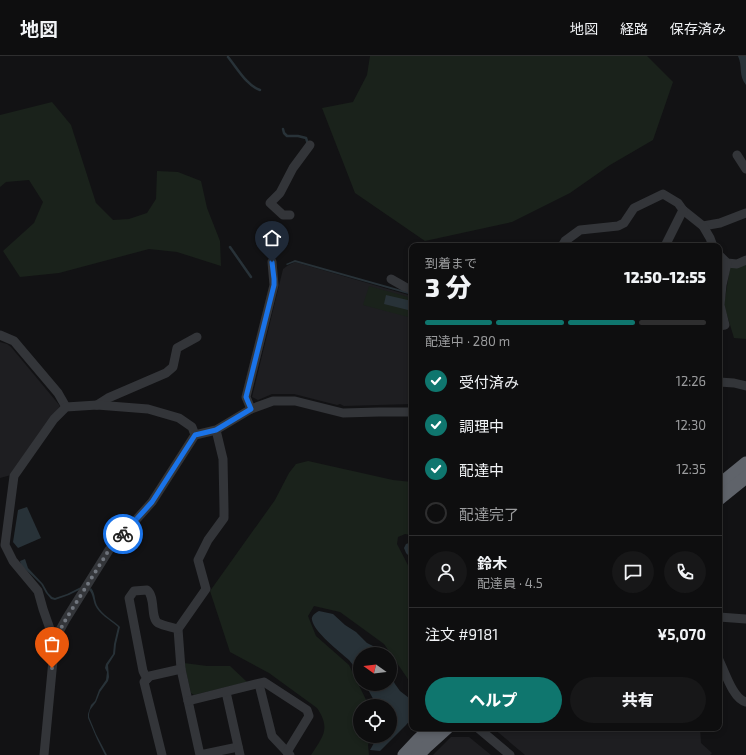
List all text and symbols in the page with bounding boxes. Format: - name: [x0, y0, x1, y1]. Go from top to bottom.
- text: 地図: [20, 17, 58, 40]
- text: 地図: [570, 20, 598, 37]
- text: 経路: [620, 20, 648, 37]
- text: 保存済み: [670, 20, 726, 37]
- pin: [255, 221, 289, 262]
- icon: home: [261, 227, 283, 249]
- text: 到着まで: [425, 255, 477, 271]
- text: 12:50–12:55: [624, 268, 706, 286]
- text: 3 分: [425, 271, 471, 302]
- text: 配達中 · 280 m: [425, 333, 510, 349]
- icon: check: [425, 370, 447, 392]
- text: 受付済み: [459, 373, 519, 391]
- text: 12:26: [676, 373, 706, 389]
- icon: check: [425, 414, 447, 436]
- text: 調理中: [459, 417, 504, 435]
- text: 12:30: [675, 417, 706, 433]
- icon: check: [425, 458, 447, 480]
- text: 配達中: [459, 461, 504, 479]
- text: 12:35: [676, 461, 706, 477]
- text: 配達完了: [459, 505, 519, 523]
- courier: [103, 514, 143, 554]
- icon: bike: [112, 523, 134, 545]
- button: person: [425, 551, 467, 593]
- button: chat: [612, 551, 654, 593]
- button: phone: [664, 551, 706, 593]
- text: 鈴木: [477, 554, 507, 572]
- text: 配達員 · 4.5: [477, 575, 543, 591]
- text: 注文 #9181: [425, 625, 498, 643]
- text: ¥5,070: [657, 625, 706, 643]
- pin: [35, 627, 69, 668]
- icon: bag: [41, 633, 63, 655]
- north arrow: [353, 647, 397, 691]
- map controls: [353, 647, 397, 743]
- button: ヘルプ: [425, 677, 562, 723]
- button: 共有: [570, 677, 706, 723]
- button: locate: [353, 699, 397, 743]

